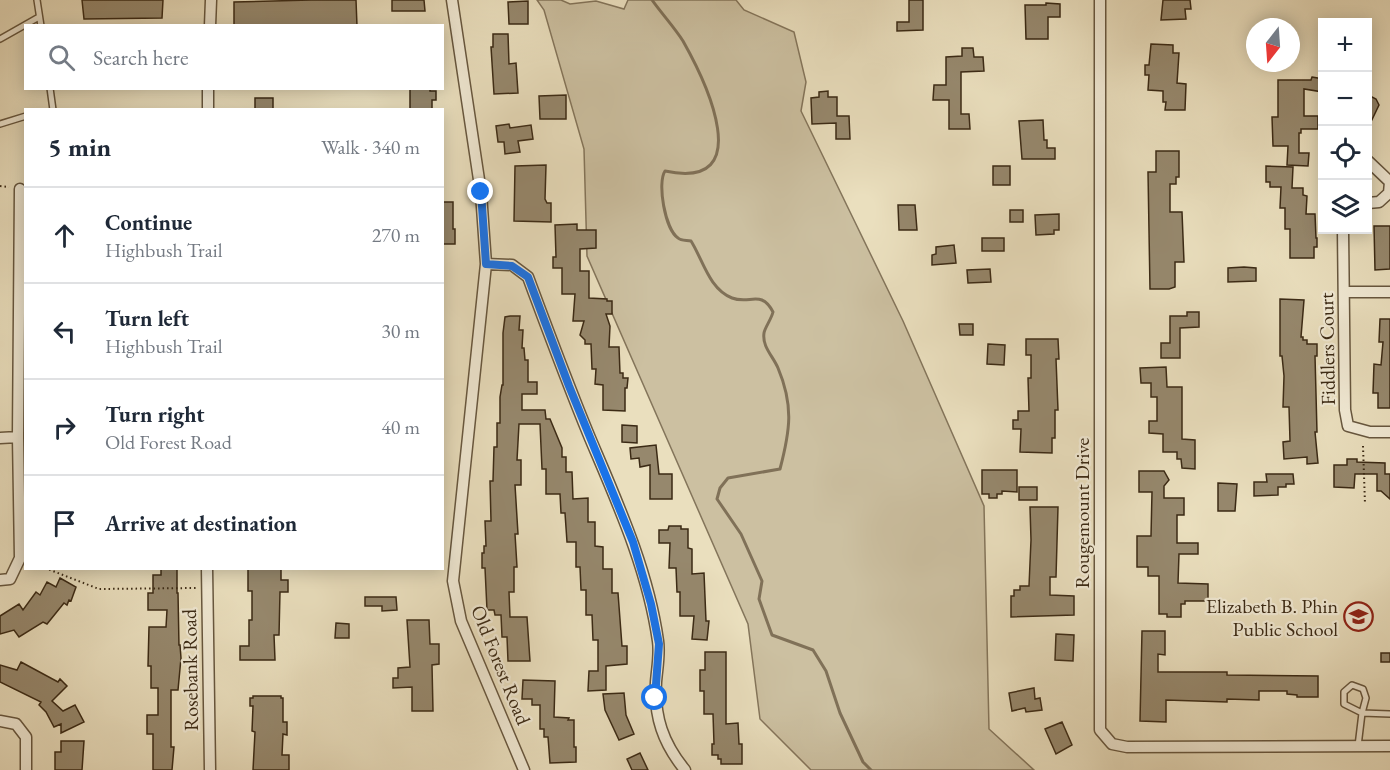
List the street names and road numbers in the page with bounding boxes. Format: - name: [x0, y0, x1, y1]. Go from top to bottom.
- street label: Fiddlers Court: [1313, 292, 1341, 406]
- street label: Rougemount Drive: [1069, 437, 1095, 588]
- street label: Old Forest Road: [465, 601, 537, 729]
- street label: Rosebank Road: [176, 608, 204, 731]

